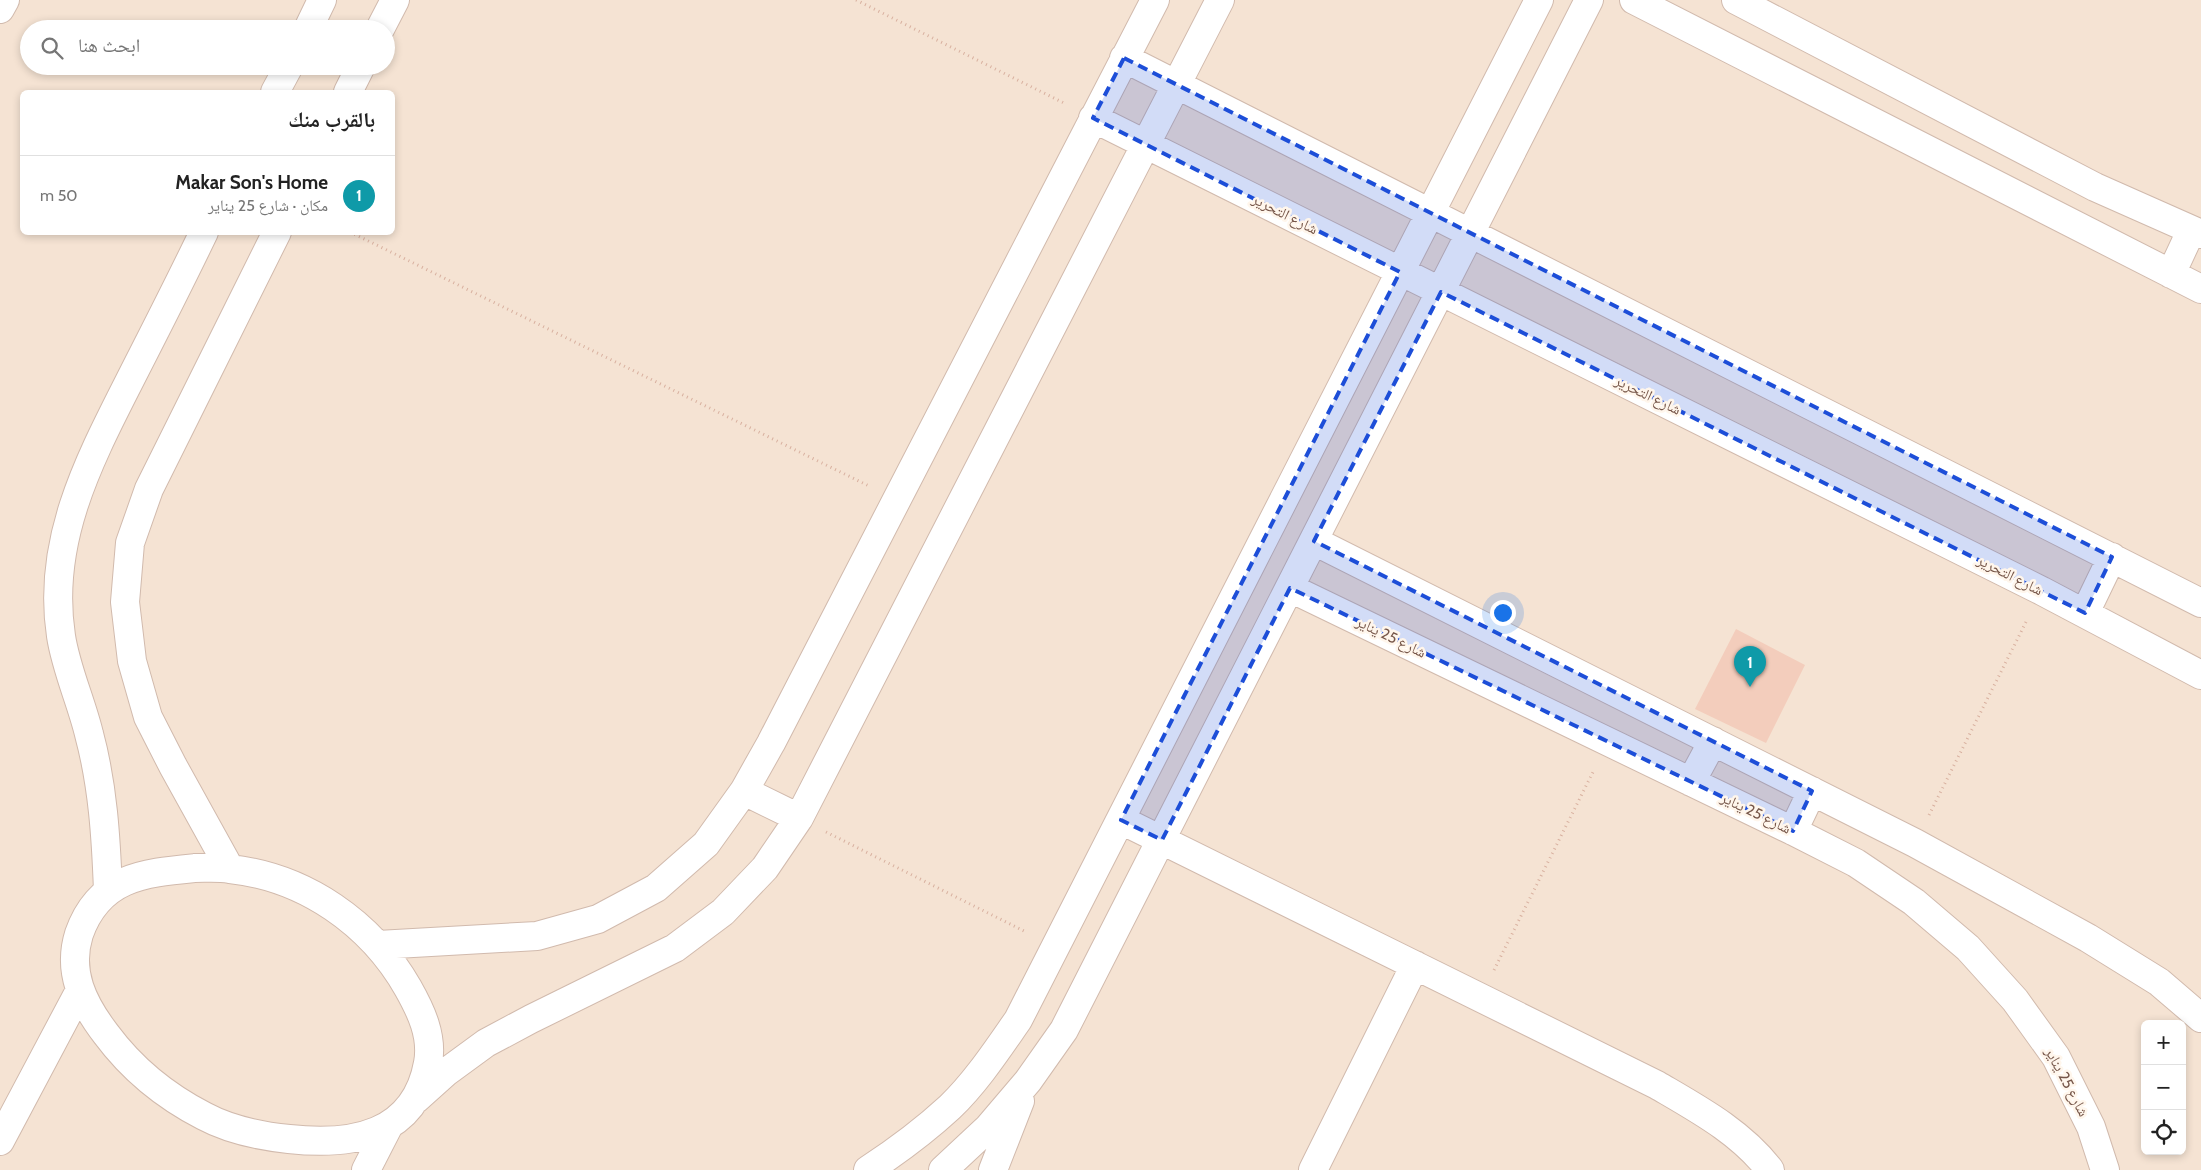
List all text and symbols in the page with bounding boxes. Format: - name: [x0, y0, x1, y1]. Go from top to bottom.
- search box: [20, 20, 395, 75]
- icon: search: [38, 34, 66, 62]
- text: ابحث هنا: [78, 34, 140, 57]
- text: بالقرب منك: [288, 107, 375, 132]
- text: Makar Son's Home: [175, 171, 328, 194]
- text: 50 m: [40, 186, 77, 205]
- text: 1: [356, 186, 362, 205]
- street label: شارع التحرير: [1248, 189, 1321, 239]
- text: مكان · شارع 25 يناير: [208, 196, 328, 215]
- street label: شارع التحرير: [1611, 371, 1684, 420]
- street label: شارع التحرير: [1973, 550, 2046, 600]
- your location: [1490, 600, 1516, 626]
- street label: شارع 25 يناير: [1352, 612, 1429, 663]
- pin: 1: [1734, 646, 1766, 687]
- street label: شارع 25 يناير: [1717, 788, 1794, 839]
- map controls: [2141, 1020, 2186, 1155]
- button: +: [2141, 1020, 2186, 1065]
- street label: شارع 25 يناير: [2040, 1043, 2093, 1120]
- button: −: [2141, 1065, 2186, 1110]
- button: locate: [2141, 1110, 2186, 1155]

